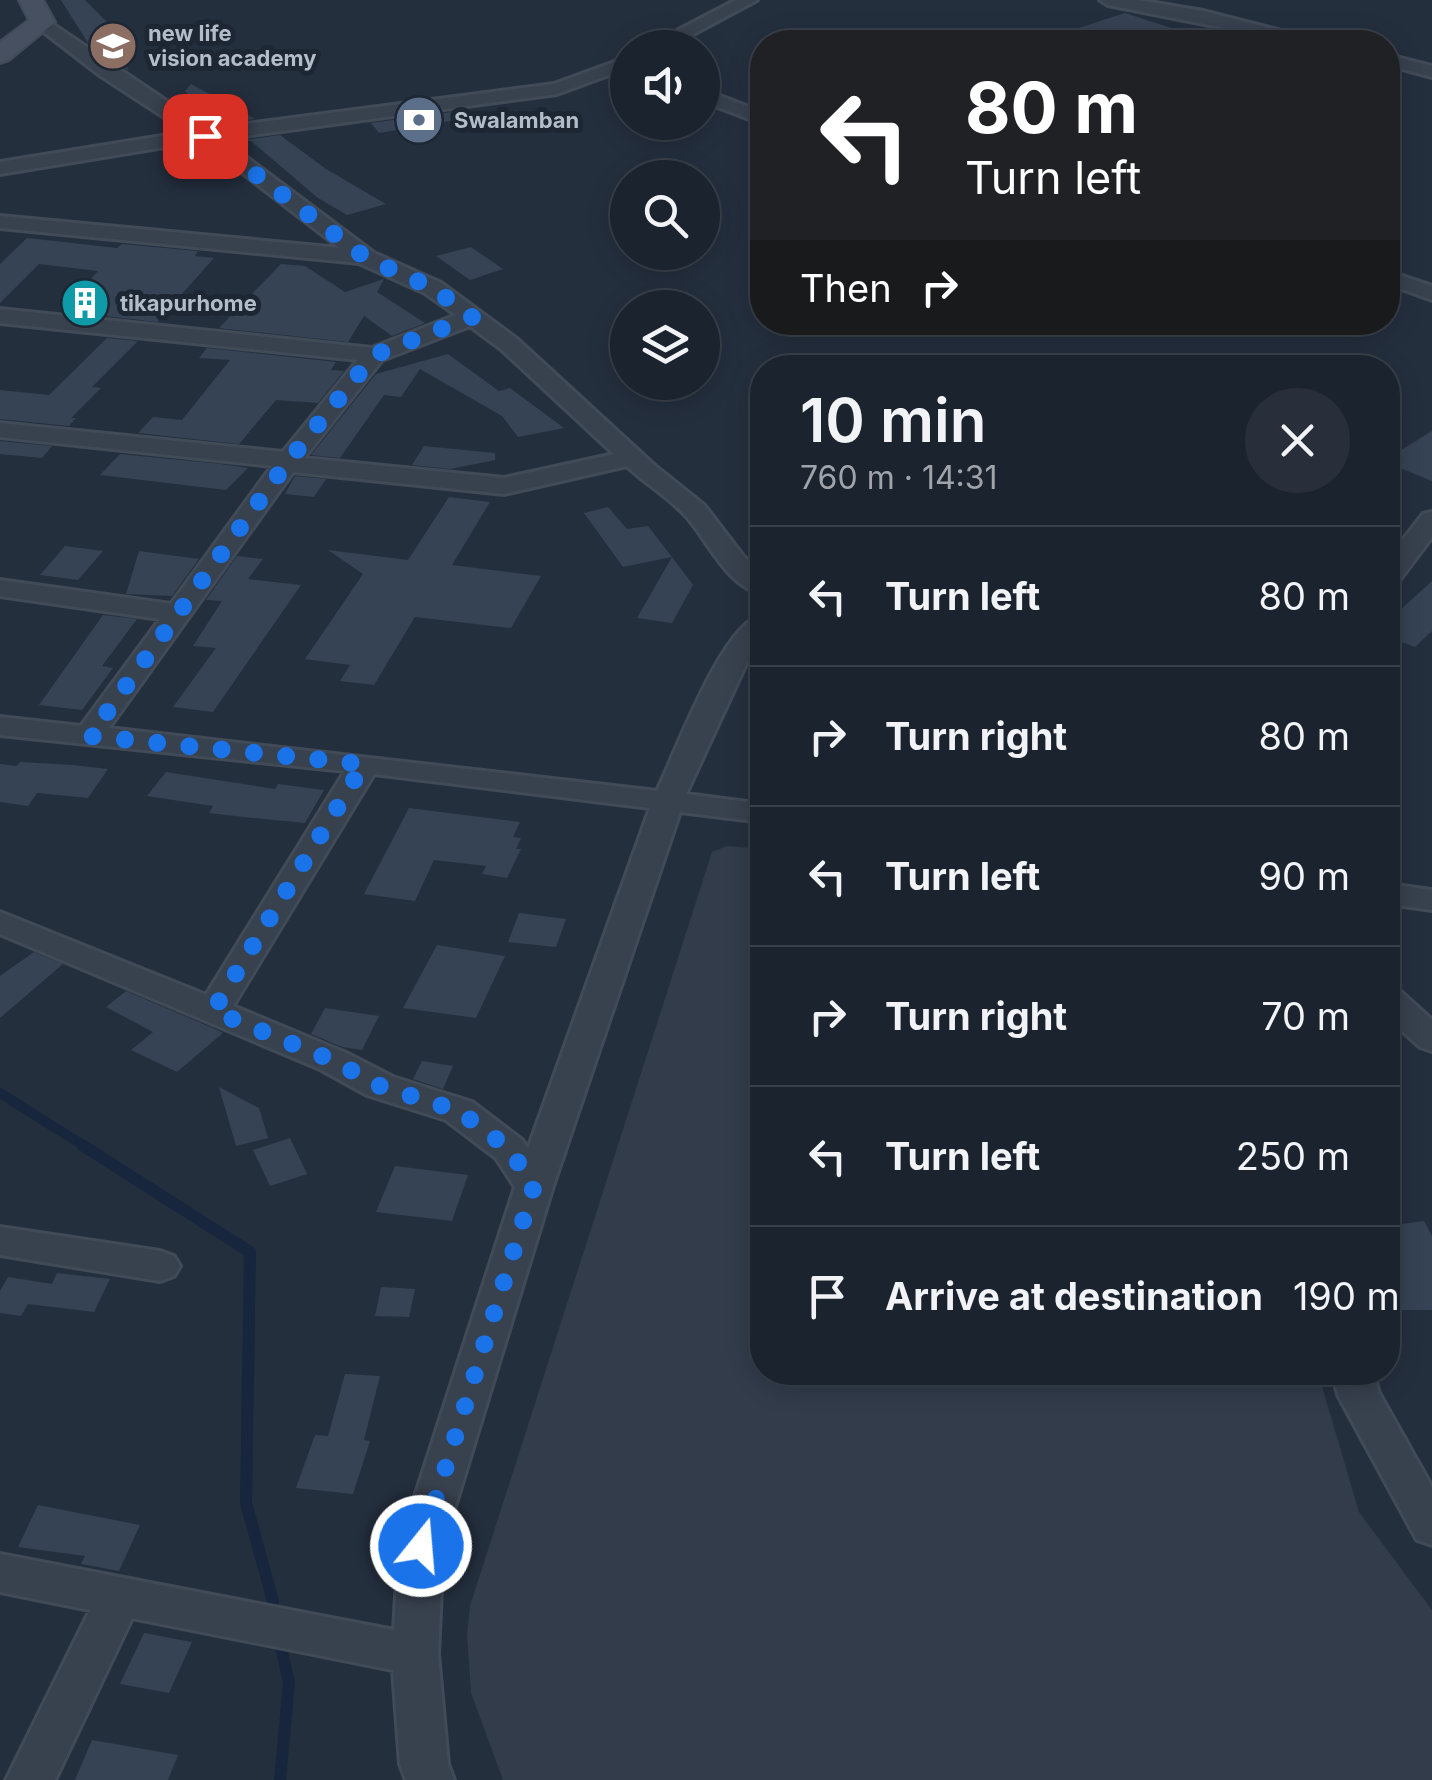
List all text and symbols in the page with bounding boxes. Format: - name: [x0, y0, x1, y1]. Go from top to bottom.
- school or university icon: new life vision academy: [87, 20, 139, 72]
- place label: new life vision academy: [148, 20, 316, 71]
- map controls: [610, 30, 720, 400]
- button: sound: [610, 30, 720, 140]
- text: 80 m: [965, 65, 1138, 150]
- icon: left: [800, 70, 930, 200]
- pin: [163, 94, 248, 179]
- bank icon: Swalamban: [393, 94, 445, 146]
- place label: Swalamban: [454, 107, 579, 133]
- icon: arrive: [178, 109, 233, 164]
- text: Turn left: [965, 150, 1141, 205]
- button: search: [610, 160, 720, 270]
- icon: right: [912, 260, 967, 315]
- text: Then: [800, 265, 892, 311]
- building icon: tikapurhome: [59, 277, 111, 329]
- place label: tikapurhome: [120, 290, 257, 316]
- button: layers: [610, 290, 720, 400]
- text: 10 min: [800, 384, 987, 456]
- button: close: [1245, 388, 1350, 493]
- text: 760 m · 14:31: [800, 458, 998, 497]
- icon: left: [800, 569, 855, 624]
- text: Turn left: [885, 573, 1040, 619]
- text: 80 m: [1259, 573, 1350, 619]
- icon: right: [800, 709, 855, 764]
- text: Turn right: [885, 713, 1067, 759]
- text: 80 m: [1259, 713, 1350, 759]
- icon: left: [800, 849, 855, 904]
- text: Turn left: [885, 853, 1040, 899]
- text: 90 m: [1258, 853, 1350, 899]
- icon: right: [800, 989, 855, 1044]
- text: Turn right: [885, 993, 1067, 1039]
- text: 70 m: [1261, 993, 1350, 1039]
- icon: left: [800, 1129, 855, 1184]
- text: Turn left: [885, 1133, 1040, 1179]
- text: 250 m: [1236, 1133, 1350, 1179]
- icon: arrive: [800, 1269, 855, 1324]
- text: Arrive at destination: [885, 1273, 1263, 1319]
- text: 190 m: [1293, 1273, 1400, 1319]
- position arrow: [369, 1494, 473, 1598]

